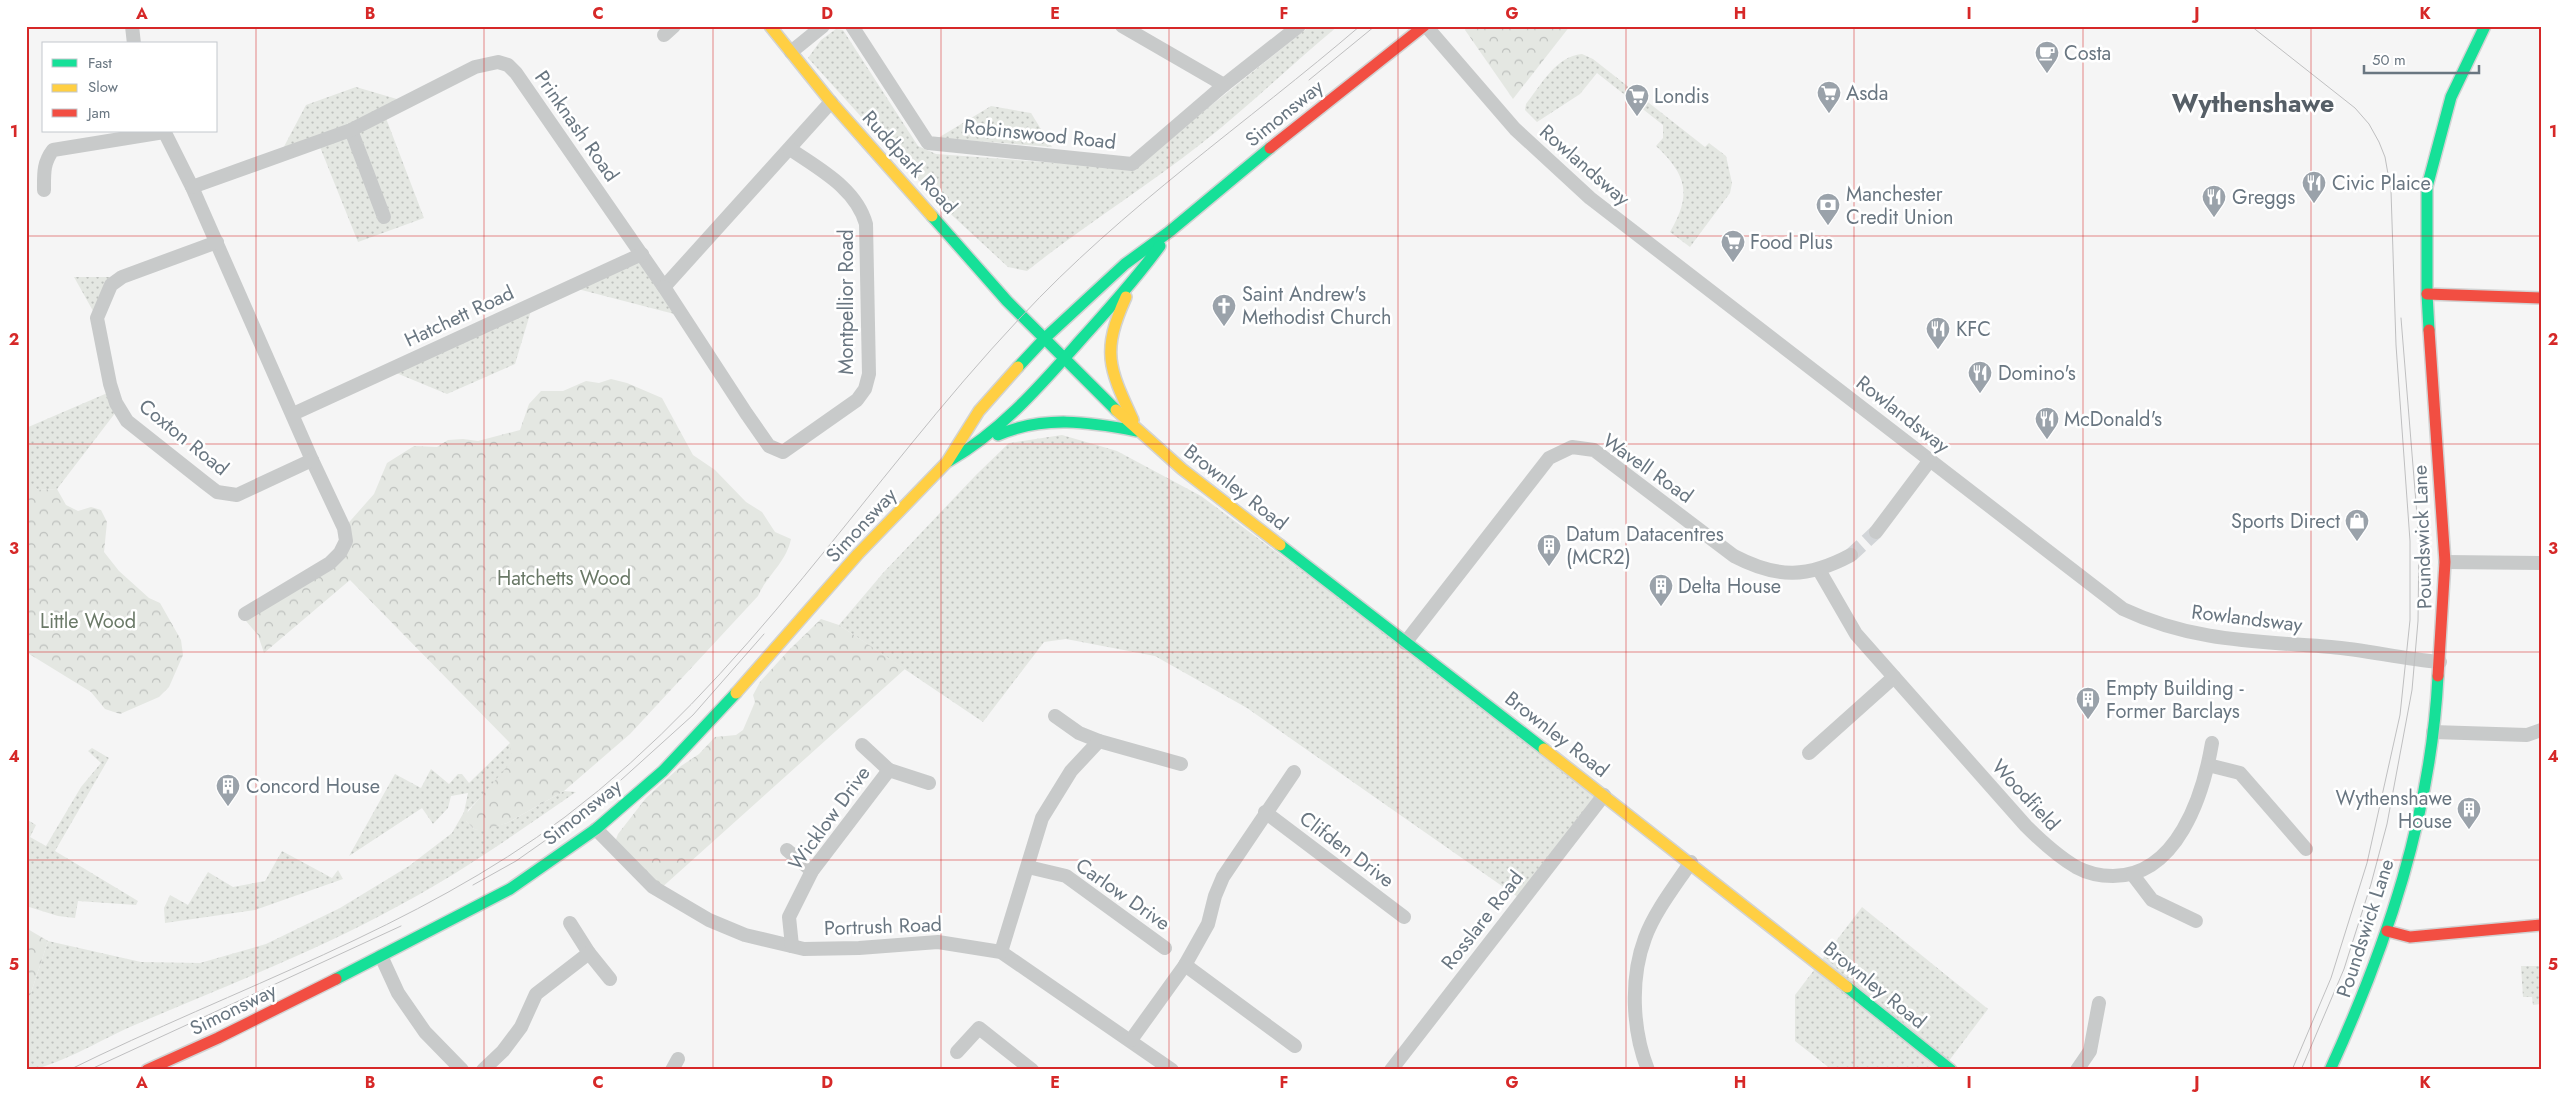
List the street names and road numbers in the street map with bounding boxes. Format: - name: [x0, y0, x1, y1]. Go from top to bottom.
- street label: Prinknash Road: [528, 65, 626, 188]
- street label: Simonsway: [1239, 73, 1330, 154]
- street label: Ruddpark Road: [855, 104, 964, 220]
- street label: Robinswood Road: [962, 112, 1117, 157]
- street label: Rowlandsway: [1533, 118, 1636, 213]
- street label: Montpellior Road: [832, 229, 861, 375]
- street label: Hatchett Road: [400, 278, 519, 354]
- street label: Rowlandsway: [1850, 369, 1956, 460]
- street label: Coxton Road: [133, 392, 235, 483]
- street label: Wavell Road: [1597, 427, 1699, 510]
- street label: Brownley Road: [1178, 437, 1294, 537]
- street label: Poundswick Lane: [2405, 464, 2440, 610]
- street label: Simonsway: [819, 481, 904, 569]
- street label: Rowlandsway: [2190, 597, 2304, 640]
- street label: Brownley Road: [1499, 684, 1615, 784]
- street label: Woodfield: [1985, 753, 2066, 838]
- street label: Wicklow Drive: [782, 760, 877, 876]
- street label: Simonsway: [537, 772, 628, 852]
- street label: Clifden Drive: [1293, 804, 1400, 895]
- street label: Carlow Drive: [1070, 851, 1176, 938]
- street label: Poundswick Lane: [2329, 855, 2402, 1001]
- street label: Rosslare Road: [1434, 865, 1530, 976]
- street label: Portrush Road: [824, 910, 942, 943]
- street label: Brownley Road: [1817, 935, 1932, 1036]
- street label: Simonsway: [185, 976, 282, 1043]

